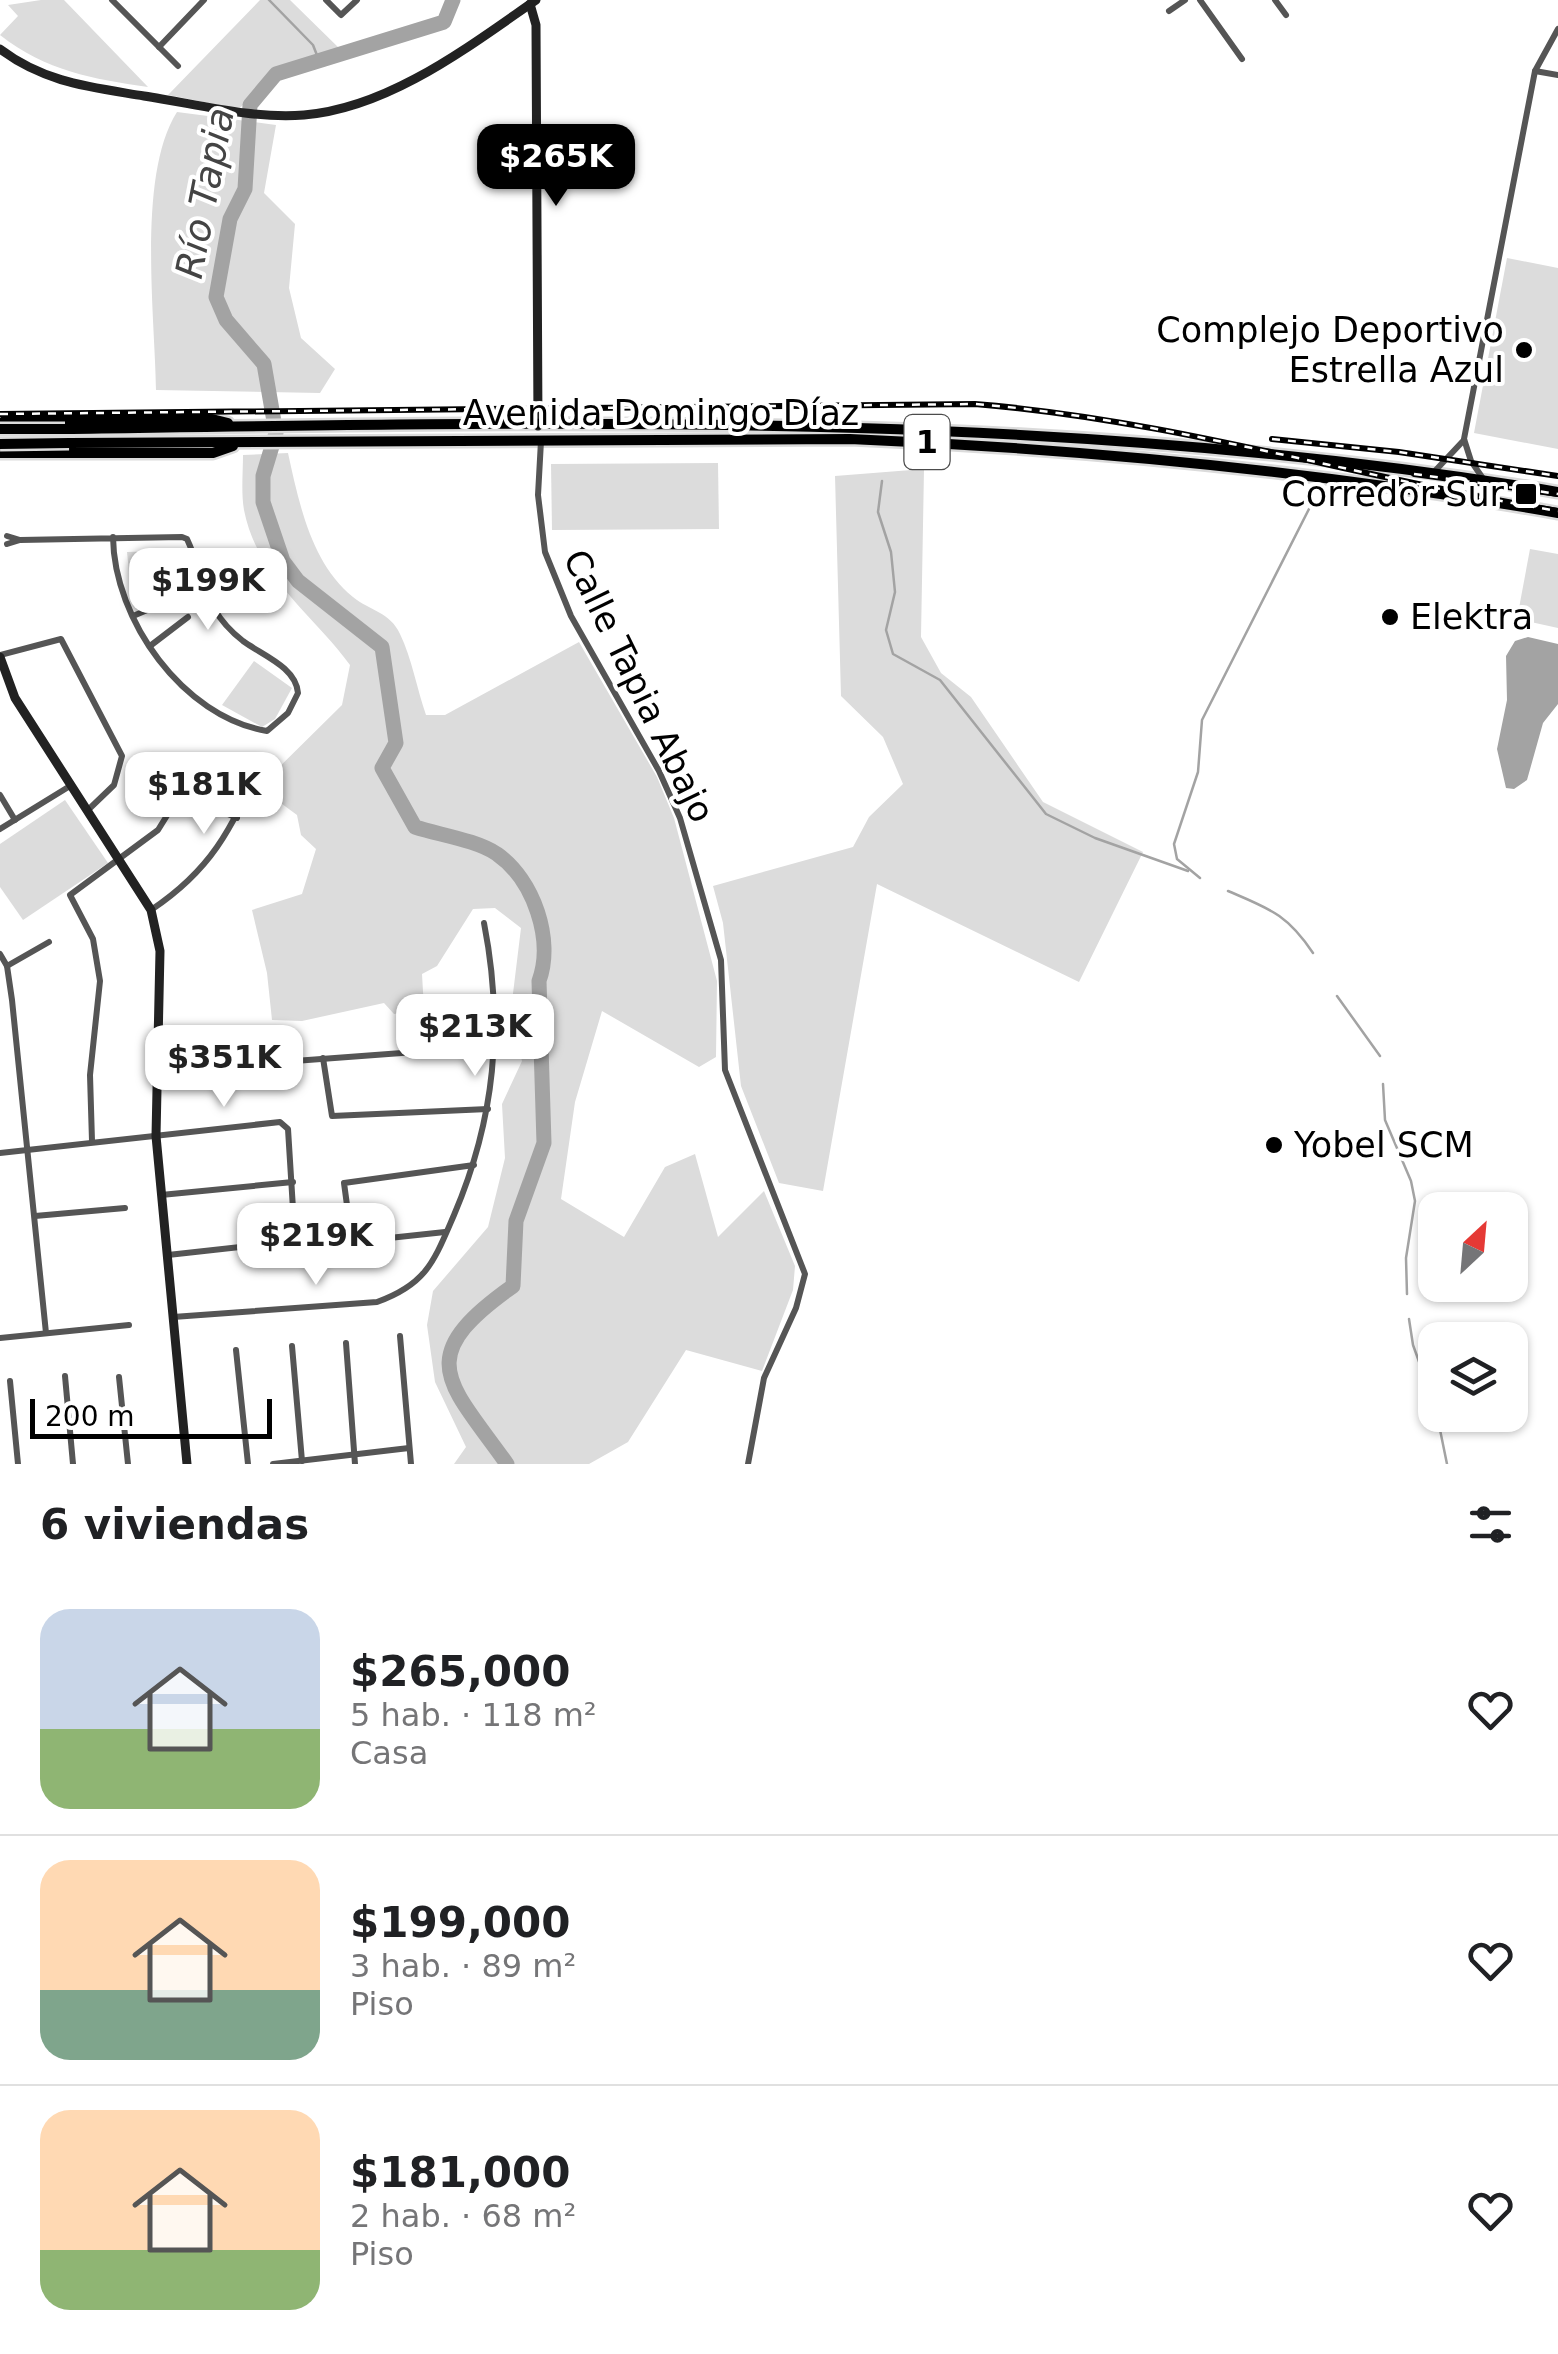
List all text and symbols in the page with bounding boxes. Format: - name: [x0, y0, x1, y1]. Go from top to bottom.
- water label: Río Tapia: [167, 104, 243, 282]
- pin: $265K: [486, 124, 626, 209]
- text: $265K: [499, 137, 613, 175]
- place label: Complejo Deportivo Estrella Azul: [1156, 310, 1504, 390]
- marker: Complejo Deportivo Estrella Azul: [1513, 339, 1535, 361]
- street label: Avenida Domingo Díaz: [463, 393, 859, 433]
- road number: 1: [904, 415, 950, 469]
- place label: Corredor Sur: [1281, 474, 1505, 514]
- marker: Corredor Sur: [1513, 481, 1539, 507]
- street label: Calle Tapia Abajo: [556, 543, 722, 829]
- pin: $199K: [138, 548, 278, 633]
- text: $199K: [151, 561, 265, 599]
- place label: Elektra: [1410, 597, 1533, 637]
- marker: Elektra: [1379, 606, 1401, 628]
- pin: $181K: [134, 752, 274, 837]
- text: $181K: [147, 765, 261, 803]
- pin: $213K: [405, 994, 545, 1079]
- text: $213K: [418, 1007, 532, 1045]
- pin: $351K: [154, 1025, 294, 1110]
- text: $351K: [167, 1038, 281, 1076]
- place label: Yobel SCM: [1293, 1125, 1474, 1165]
- marker: Yobel SCM: [1263, 1134, 1285, 1156]
- north arrow: [1418, 1192, 1528, 1302]
- map controls: [1418, 1192, 1528, 1432]
- pin: $219K: [246, 1203, 386, 1288]
- text: $219K: [259, 1216, 373, 1254]
- button: layers: [1418, 1322, 1528, 1432]
- scale bar: [30, 1394, 272, 1438]
- text: 200 m: [45, 1400, 135, 1433]
- icon: filters: [1463, 1497, 1518, 1552]
- text: 6 viviendas: [40, 1500, 309, 1549]
- text: $265,000: [350, 1647, 571, 1696]
- icon: home: [120, 1649, 240, 1769]
- icon: heart: [1463, 1682, 1518, 1737]
- text: 5 hab. · 118 m²: [350, 1696, 597, 1734]
- text: Casa: [350, 1734, 428, 1772]
- text: $199,000: [350, 1898, 571, 1947]
- icon: home: [120, 1900, 240, 2020]
- icon: heart: [1463, 1933, 1518, 1988]
- text: 3 hab. · 89 m²: [350, 1947, 576, 1985]
- text: Piso: [350, 1985, 414, 2023]
- text: $181,000: [350, 2148, 571, 2197]
- icon: home: [120, 2150, 240, 2270]
- icon: heart: [1463, 2183, 1518, 2238]
- text: 2 hab. · 68 m²: [350, 2197, 576, 2235]
- text: Piso: [350, 2235, 414, 2273]

